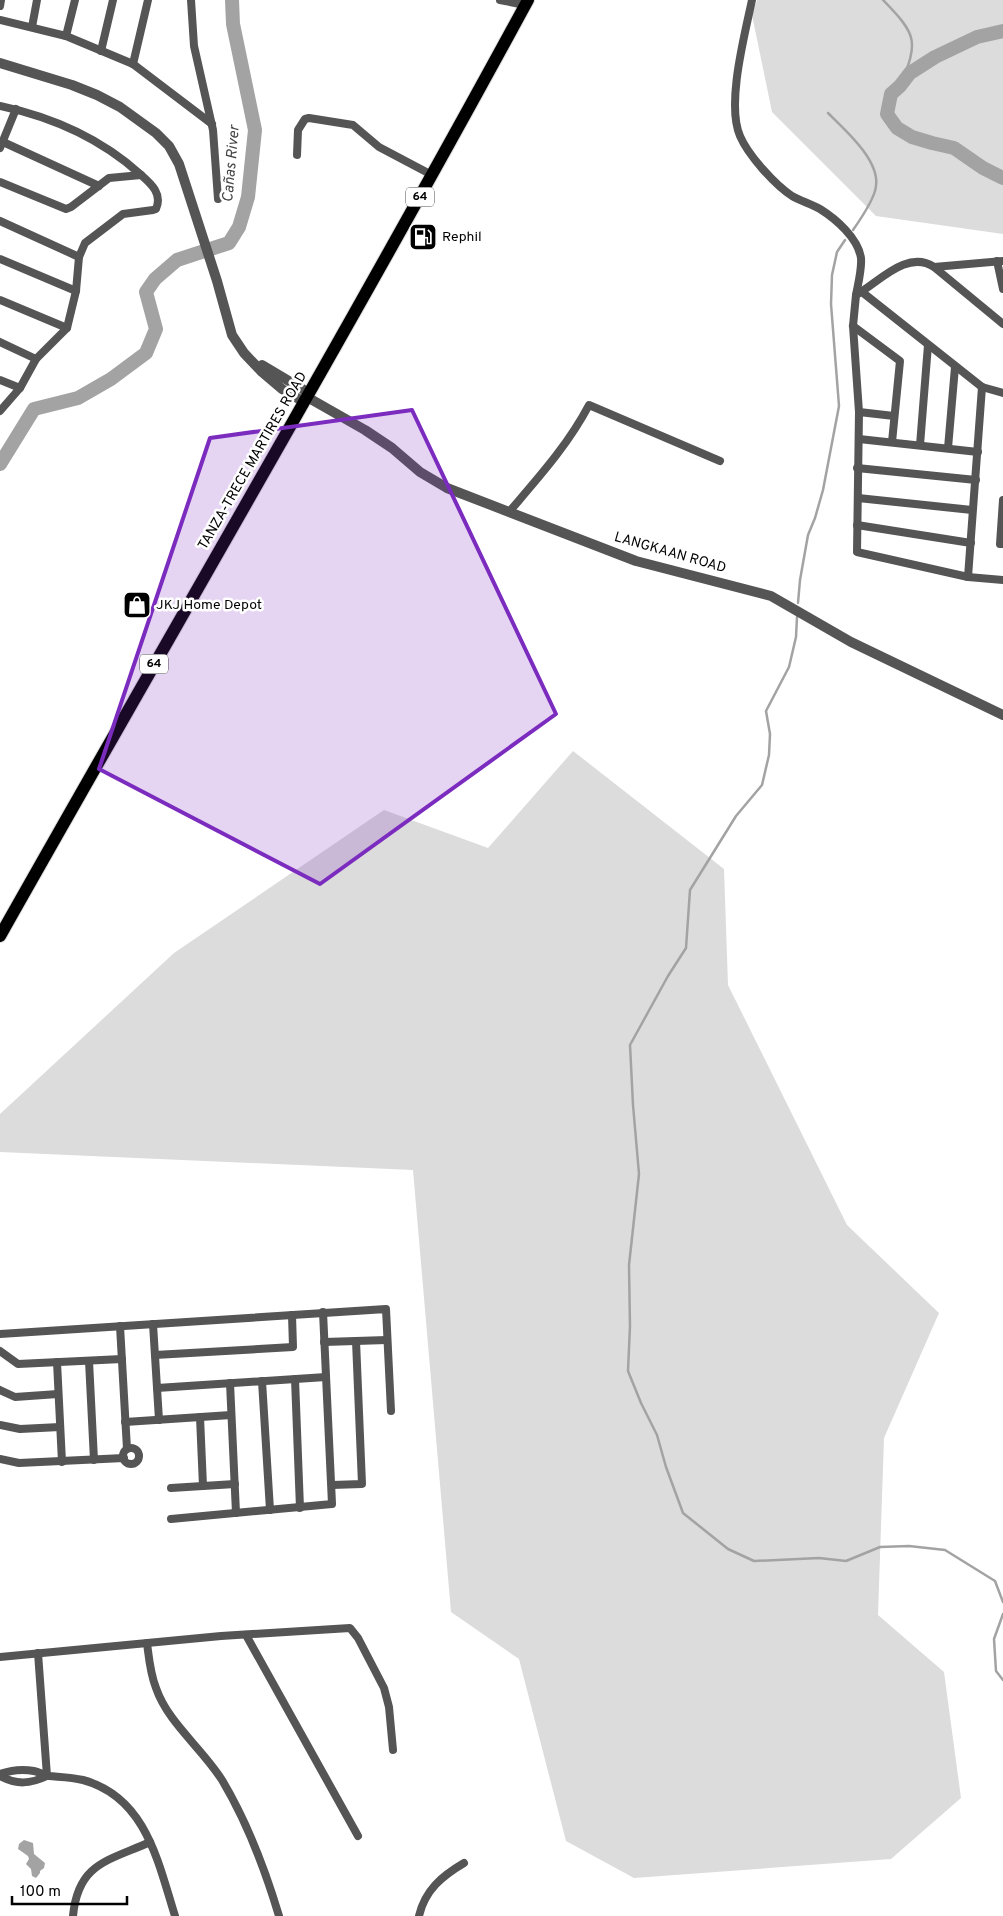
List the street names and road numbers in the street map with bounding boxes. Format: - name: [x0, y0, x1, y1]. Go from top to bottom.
- road number: 64: [406, 188, 434, 206]
- street label: TANZA-TRECE MARTIRES ROAD: [195, 369, 311, 553]
- street label: LANGKAAN ROAD: [612, 529, 728, 577]
- road number: 64: [140, 654, 168, 674]

